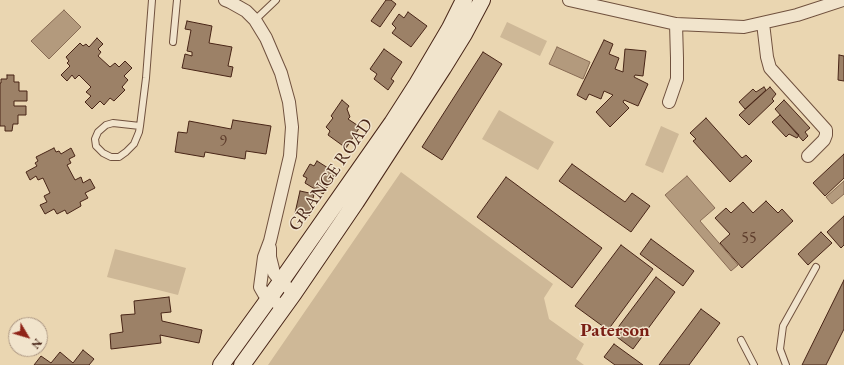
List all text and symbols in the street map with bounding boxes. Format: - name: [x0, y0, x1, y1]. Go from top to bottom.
- street label: GRANGE ROAD: [284, 115, 378, 235]
- house number: 9: [219, 132, 227, 152]
- house number: 55: [741, 229, 757, 249]
- north arrow: [8, 317, 48, 357]
- district label: Paterson: [580, 320, 650, 342]
- text: N: [28, 336, 45, 352]

